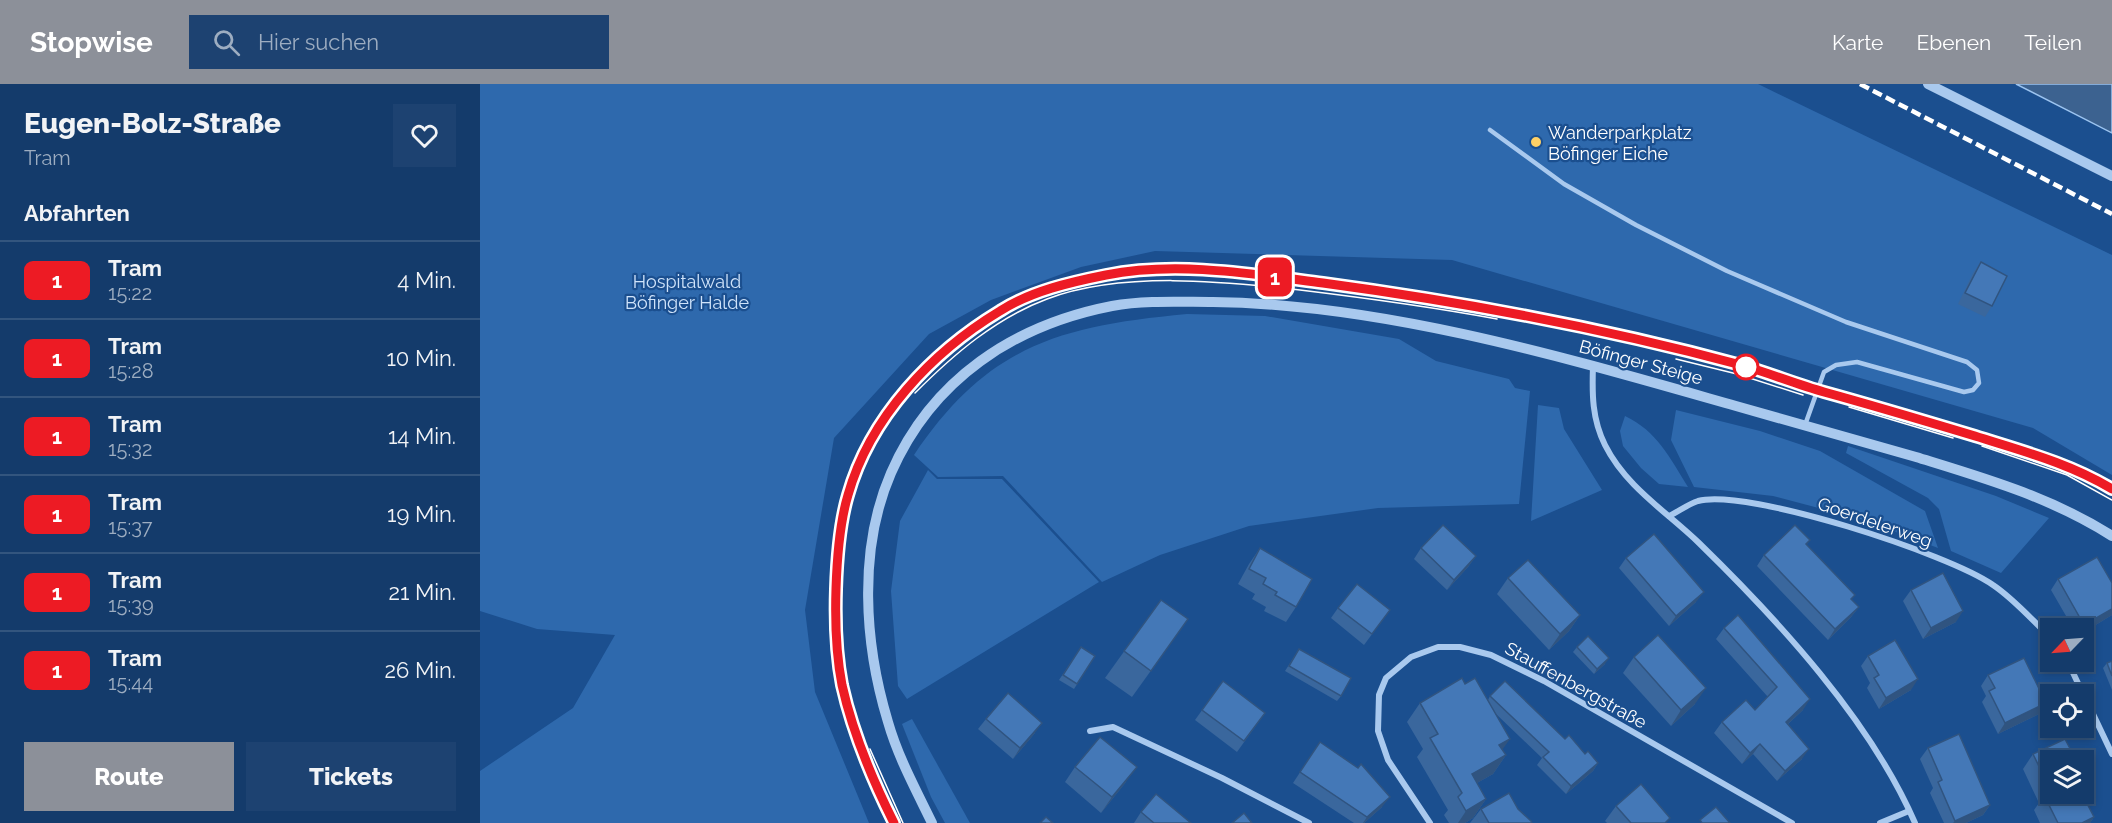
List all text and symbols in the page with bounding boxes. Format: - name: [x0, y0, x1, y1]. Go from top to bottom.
- search box: [189, 15, 609, 69]
- text: Stopwise: [30, 26, 153, 59]
- icon: search: [210, 26, 243, 59]
- text: Hier suchen: [258, 29, 379, 55]
- text: Karte: [1832, 30, 1883, 55]
- text: Ebenen: [1916, 30, 1991, 55]
- text: Teilen: [2024, 30, 2082, 55]
- button: heart: [393, 104, 456, 167]
- text: Eugen-Bolz-Straße: [24, 107, 281, 140]
- place label: Wanderparkplatz Böfinger Eiche: [1548, 122, 1692, 164]
- marker: Wanderparkplatz Böfinger Eiche: [1529, 135, 1543, 149]
- text: Tram: [24, 146, 71, 170]
- text: Abfahrten: [24, 200, 130, 226]
- text: Tram: [108, 255, 162, 281]
- line badge: 1: [1256, 258, 1294, 296]
- text: 1: [1270, 265, 1280, 290]
- text: 4 Min.: [397, 267, 456, 293]
- text: 1: [52, 268, 62, 293]
- park label: Hospitalwald Böfinger Halde: [625, 271, 749, 313]
- text: 15:22: [108, 281, 152, 305]
- text: Tram: [108, 333, 162, 359]
- street label: Böfinger Steige: [1577, 335, 1706, 389]
- text: 10 Min.: [386, 345, 456, 371]
- text: 1: [52, 346, 62, 371]
- unlabelled marker: [1733, 354, 1759, 380]
- text: 15:28: [108, 359, 154, 383]
- text: Tram: [108, 411, 162, 437]
- text: 14 Min.: [388, 423, 456, 449]
- text: 1: [52, 424, 62, 449]
- text: 15:32: [108, 437, 152, 461]
- text: Tram: [108, 489, 162, 515]
- street label: Goerdelerweg: [1815, 493, 1935, 551]
- text: 19 Min.: [387, 501, 456, 527]
- text: 1: [52, 502, 62, 527]
- text: 15:37: [108, 515, 153, 539]
- text: Tram: [108, 567, 162, 593]
- text: 21 Min.: [388, 579, 456, 605]
- text: 1: [52, 580, 62, 605]
- text: 15:39: [108, 593, 154, 617]
- north arrow: [2040, 618, 2094, 672]
- map controls: [2040, 618, 2094, 804]
- street label: Stauffenbergstraße: [1502, 637, 1651, 733]
- text: Tram: [108, 645, 162, 671]
- text: 26 Min.: [385, 657, 456, 683]
- text: 1: [52, 658, 62, 683]
- text: 15:44: [108, 671, 153, 695]
- button: locate: [2040, 684, 2094, 738]
- button: Route: [24, 742, 234, 811]
- button: Tickets: [246, 742, 456, 811]
- button: layers: [2040, 750, 2094, 804]

